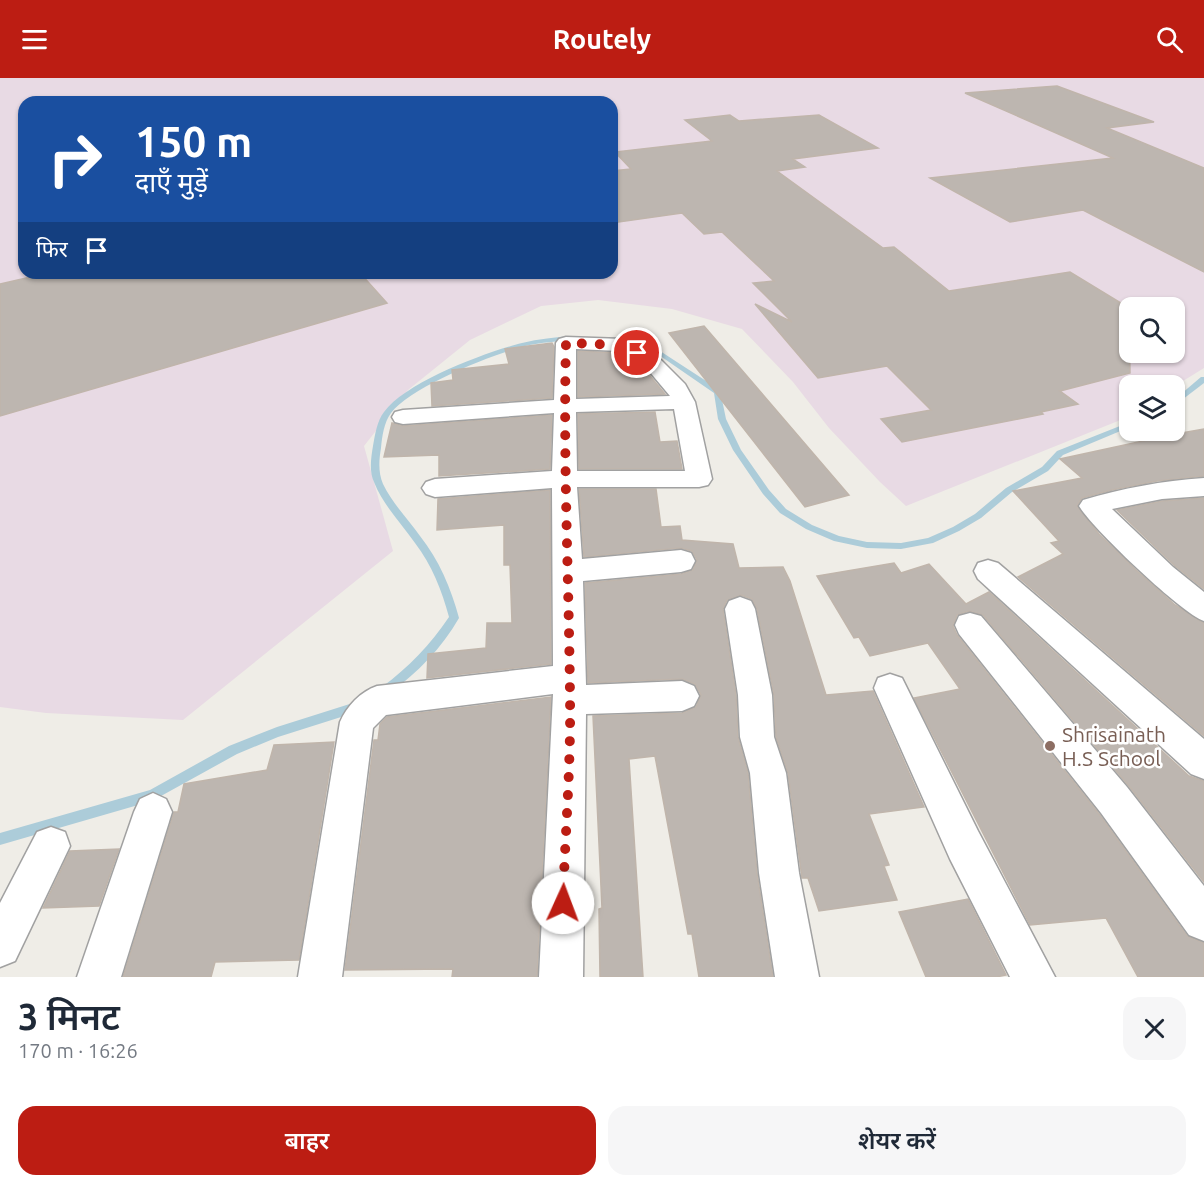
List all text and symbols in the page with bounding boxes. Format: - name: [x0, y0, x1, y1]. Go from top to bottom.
- icon: menu: [18, 23, 51, 56]
- icon: search: [1153, 23, 1186, 56]
- text: Routely: [553, 24, 651, 54]
- text: 150 m: [135, 118, 252, 165]
- icon: right: [36, 120, 114, 198]
- text: दाएँ मुड़ें: [135, 167, 208, 197]
- icon: arrive: [80, 234, 113, 267]
- text: फिर: [36, 236, 68, 261]
- map controls: [1119, 297, 1185, 441]
- button: search: [1119, 297, 1185, 363]
- pin: [611, 327, 662, 378]
- icon: arrive: [620, 336, 653, 369]
- button: layers: [1119, 375, 1185, 441]
- place label: Shrisainath H.S School: [1062, 722, 1166, 770]
- marker: Shrisainath H.S School: [1043, 739, 1057, 753]
- position arrow: [531, 871, 595, 935]
- text: 3 मिनट: [18, 996, 120, 1037]
- button: close: [1123, 997, 1186, 1060]
- text: 170 m · 16:26: [18, 1039, 138, 1062]
- button: बाहर: [18, 1106, 596, 1175]
- button: शेयर करें: [608, 1106, 1186, 1175]

